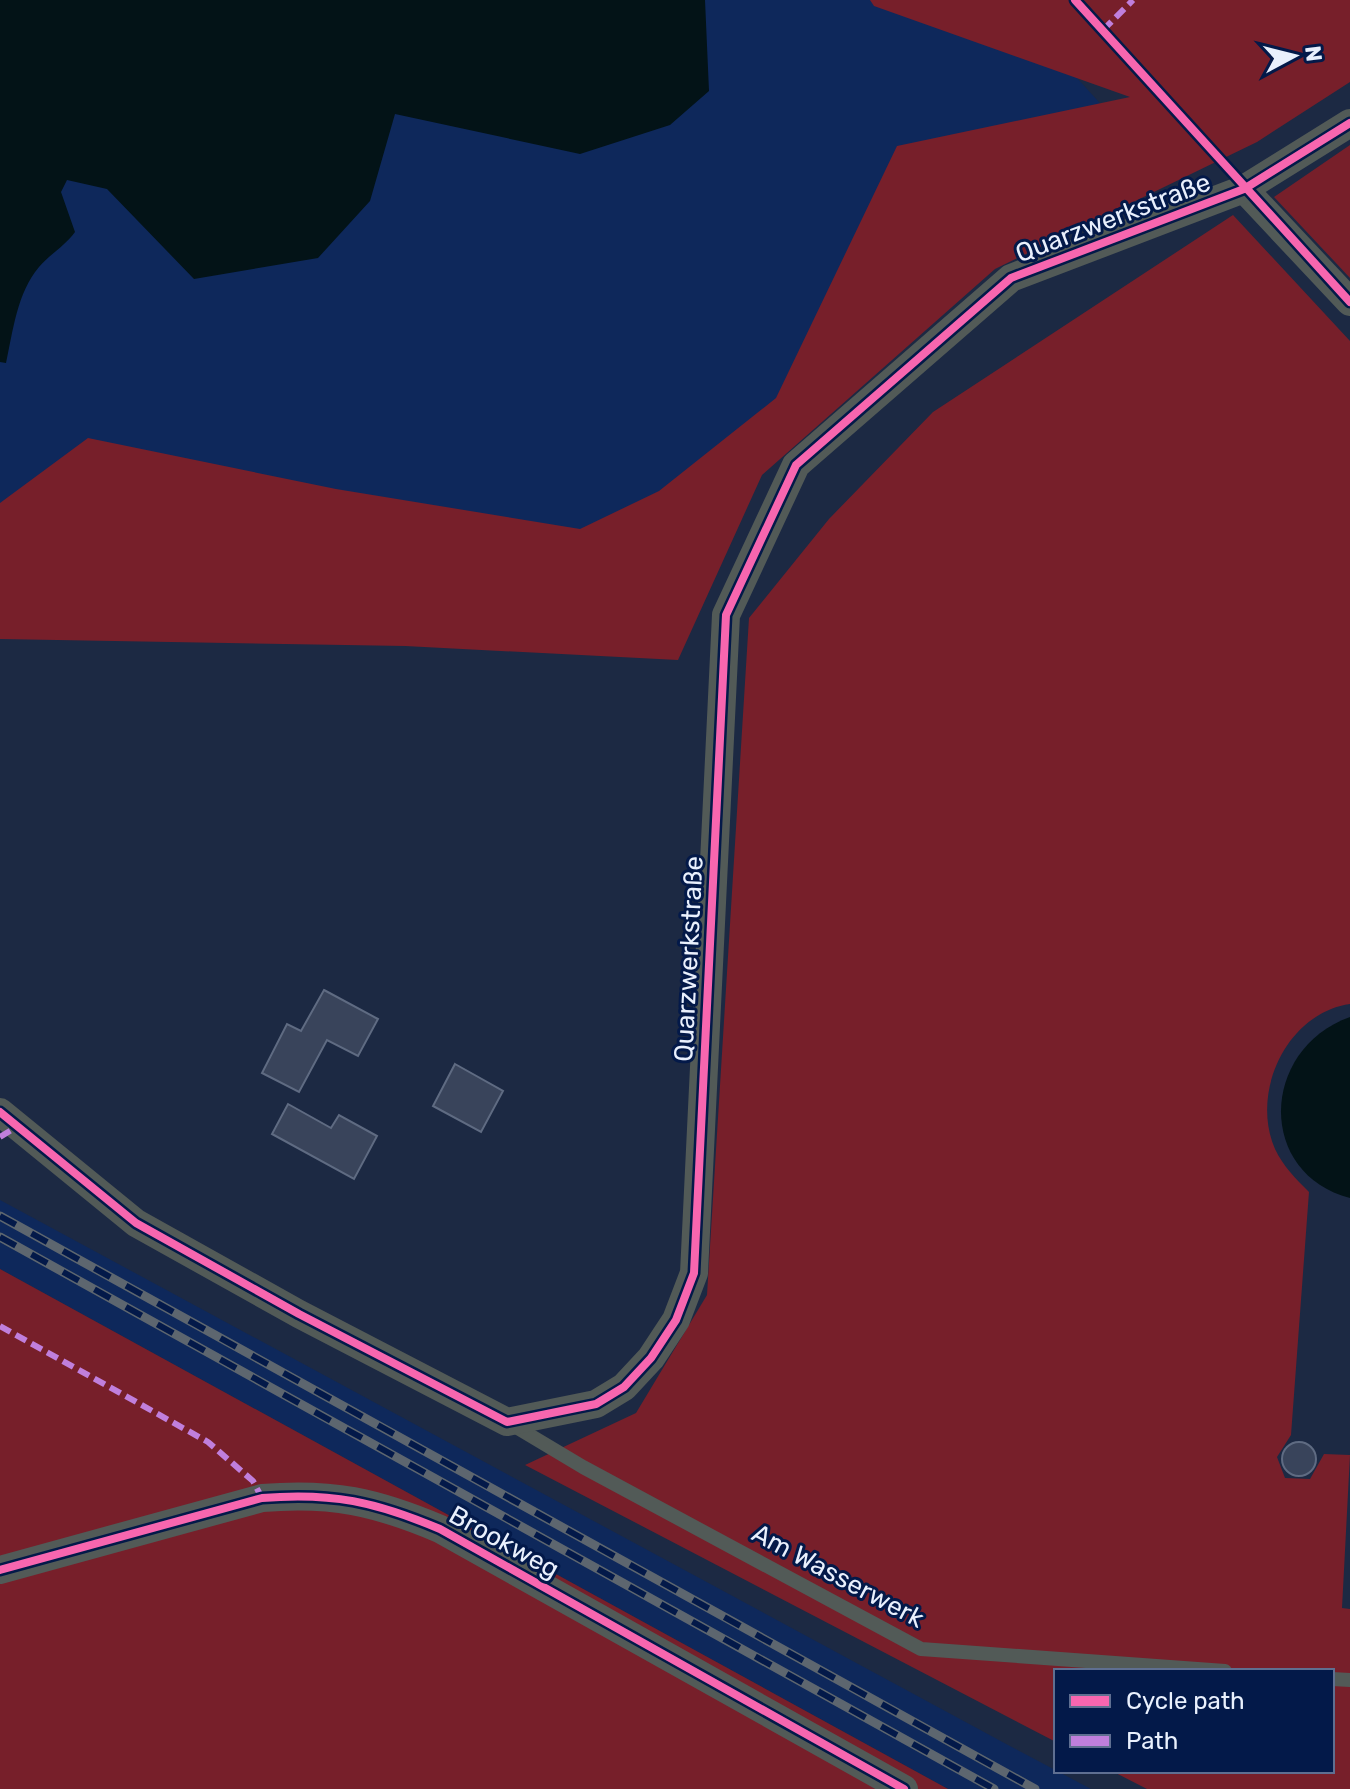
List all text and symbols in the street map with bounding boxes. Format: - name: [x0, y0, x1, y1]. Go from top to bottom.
- north arrow: [1254, 16, 1334, 96]
- text: N: [1299, 44, 1328, 63]
- street label: Quarzwerkstraße: [1011, 167, 1215, 269]
- street label: Quarzwerkstraße: [668, 855, 710, 1063]
- street label: Brookweg: [444, 1499, 564, 1585]
- street label: Am Wasserwerk: [747, 1518, 930, 1635]
- legend: [1054, 1669, 1334, 1773]
- text: Cycle path: [1126, 1687, 1245, 1715]
- text: Path: [1126, 1727, 1178, 1755]

